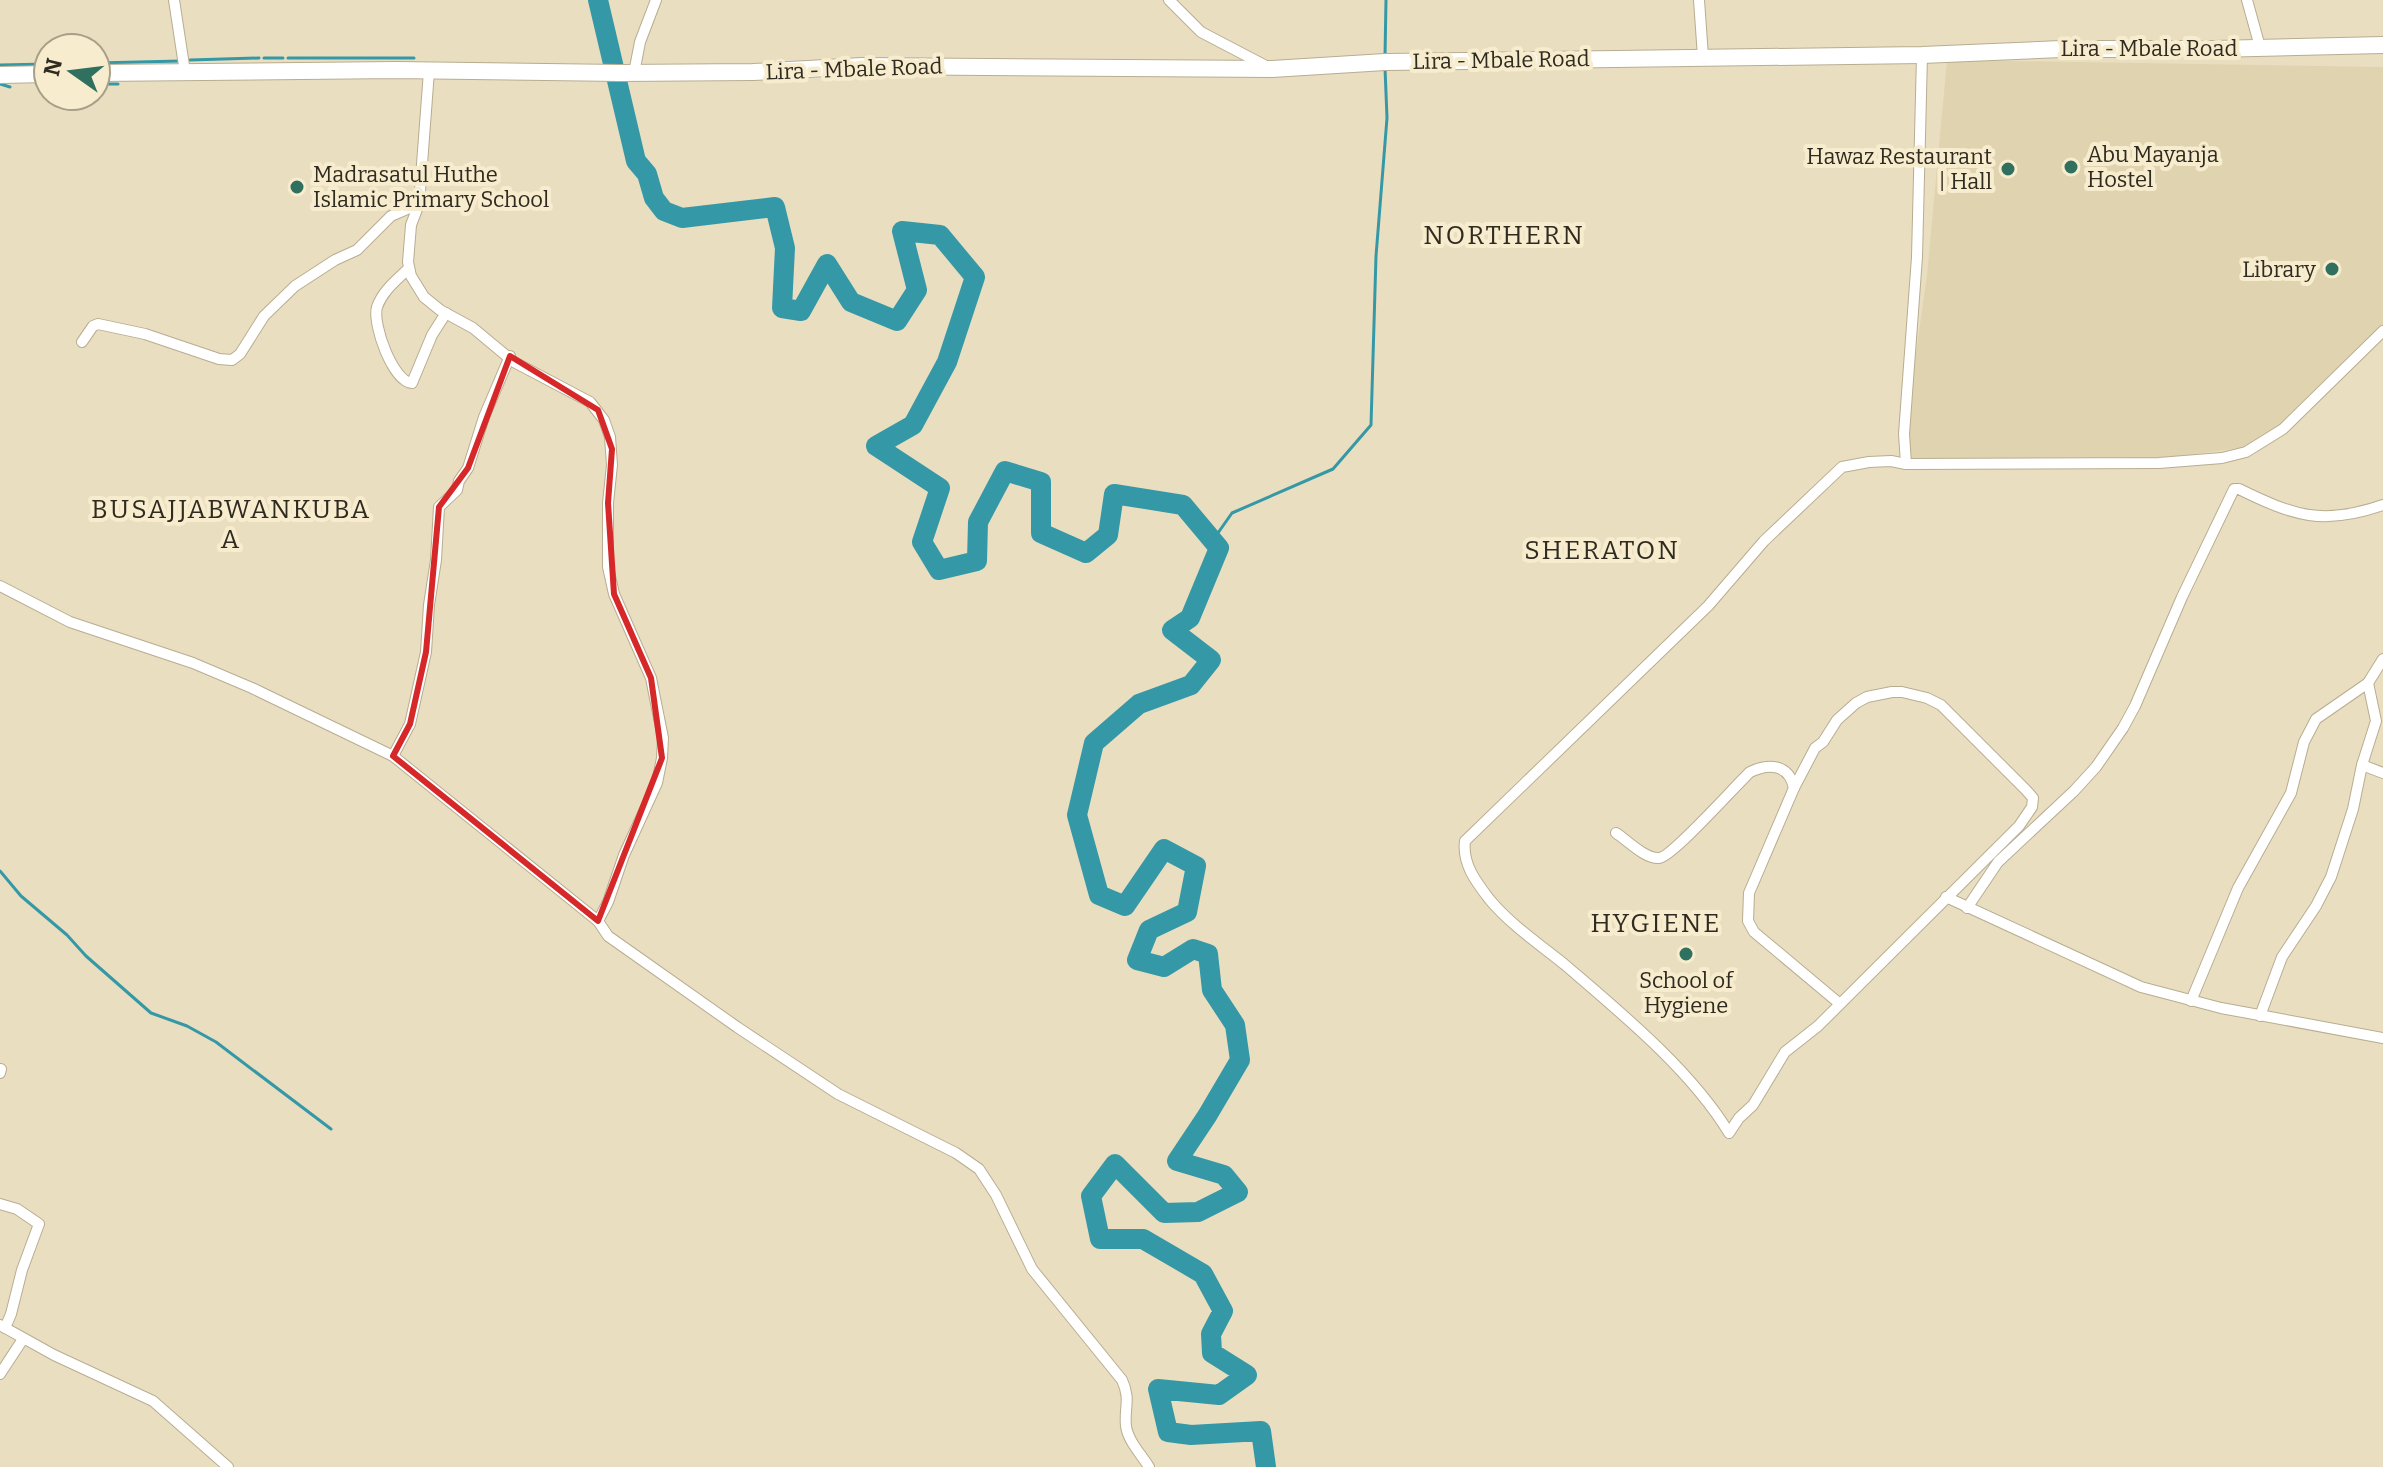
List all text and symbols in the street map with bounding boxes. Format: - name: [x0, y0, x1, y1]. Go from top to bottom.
- north arrow: [32, 32, 112, 112]
- street label: Lira - Mbale Road: [2060, 35, 2238, 62]
- street label: Lira - Mbale Road: [1412, 45, 1590, 75]
- street label: Lira - Mbale Road: [765, 52, 943, 86]
- text: N: [38, 56, 68, 79]
- place label: Abu Mayanja Hostel: [2087, 141, 2219, 193]
- place label: Hawaz Restaurant | Hall: [1806, 143, 1992, 195]
- marker: Abu Mayanja Hostel: [2062, 158, 2080, 176]
- marker: Hawaz Restaurant | Hall: [1999, 160, 2017, 178]
- place label: Madrasatul Huthe Islamic Primary School: [313, 161, 549, 213]
- marker: Madrasatul Huthe Islamic Primary School: [288, 178, 306, 196]
- district label: NORTHERN: [1423, 220, 1585, 251]
- place label: Library: [2242, 256, 2316, 283]
- marker: Library: [2323, 260, 2341, 278]
- district label: BUSAJJABWANKUBA A: [91, 494, 371, 555]
- district label: SHERATON: [1524, 535, 1680, 566]
- district label: HYGIENE: [1590, 908, 1722, 939]
- marker: School of Hygiene: [1677, 945, 1695, 963]
- place label: School of Hygiene: [1639, 967, 1734, 1019]

